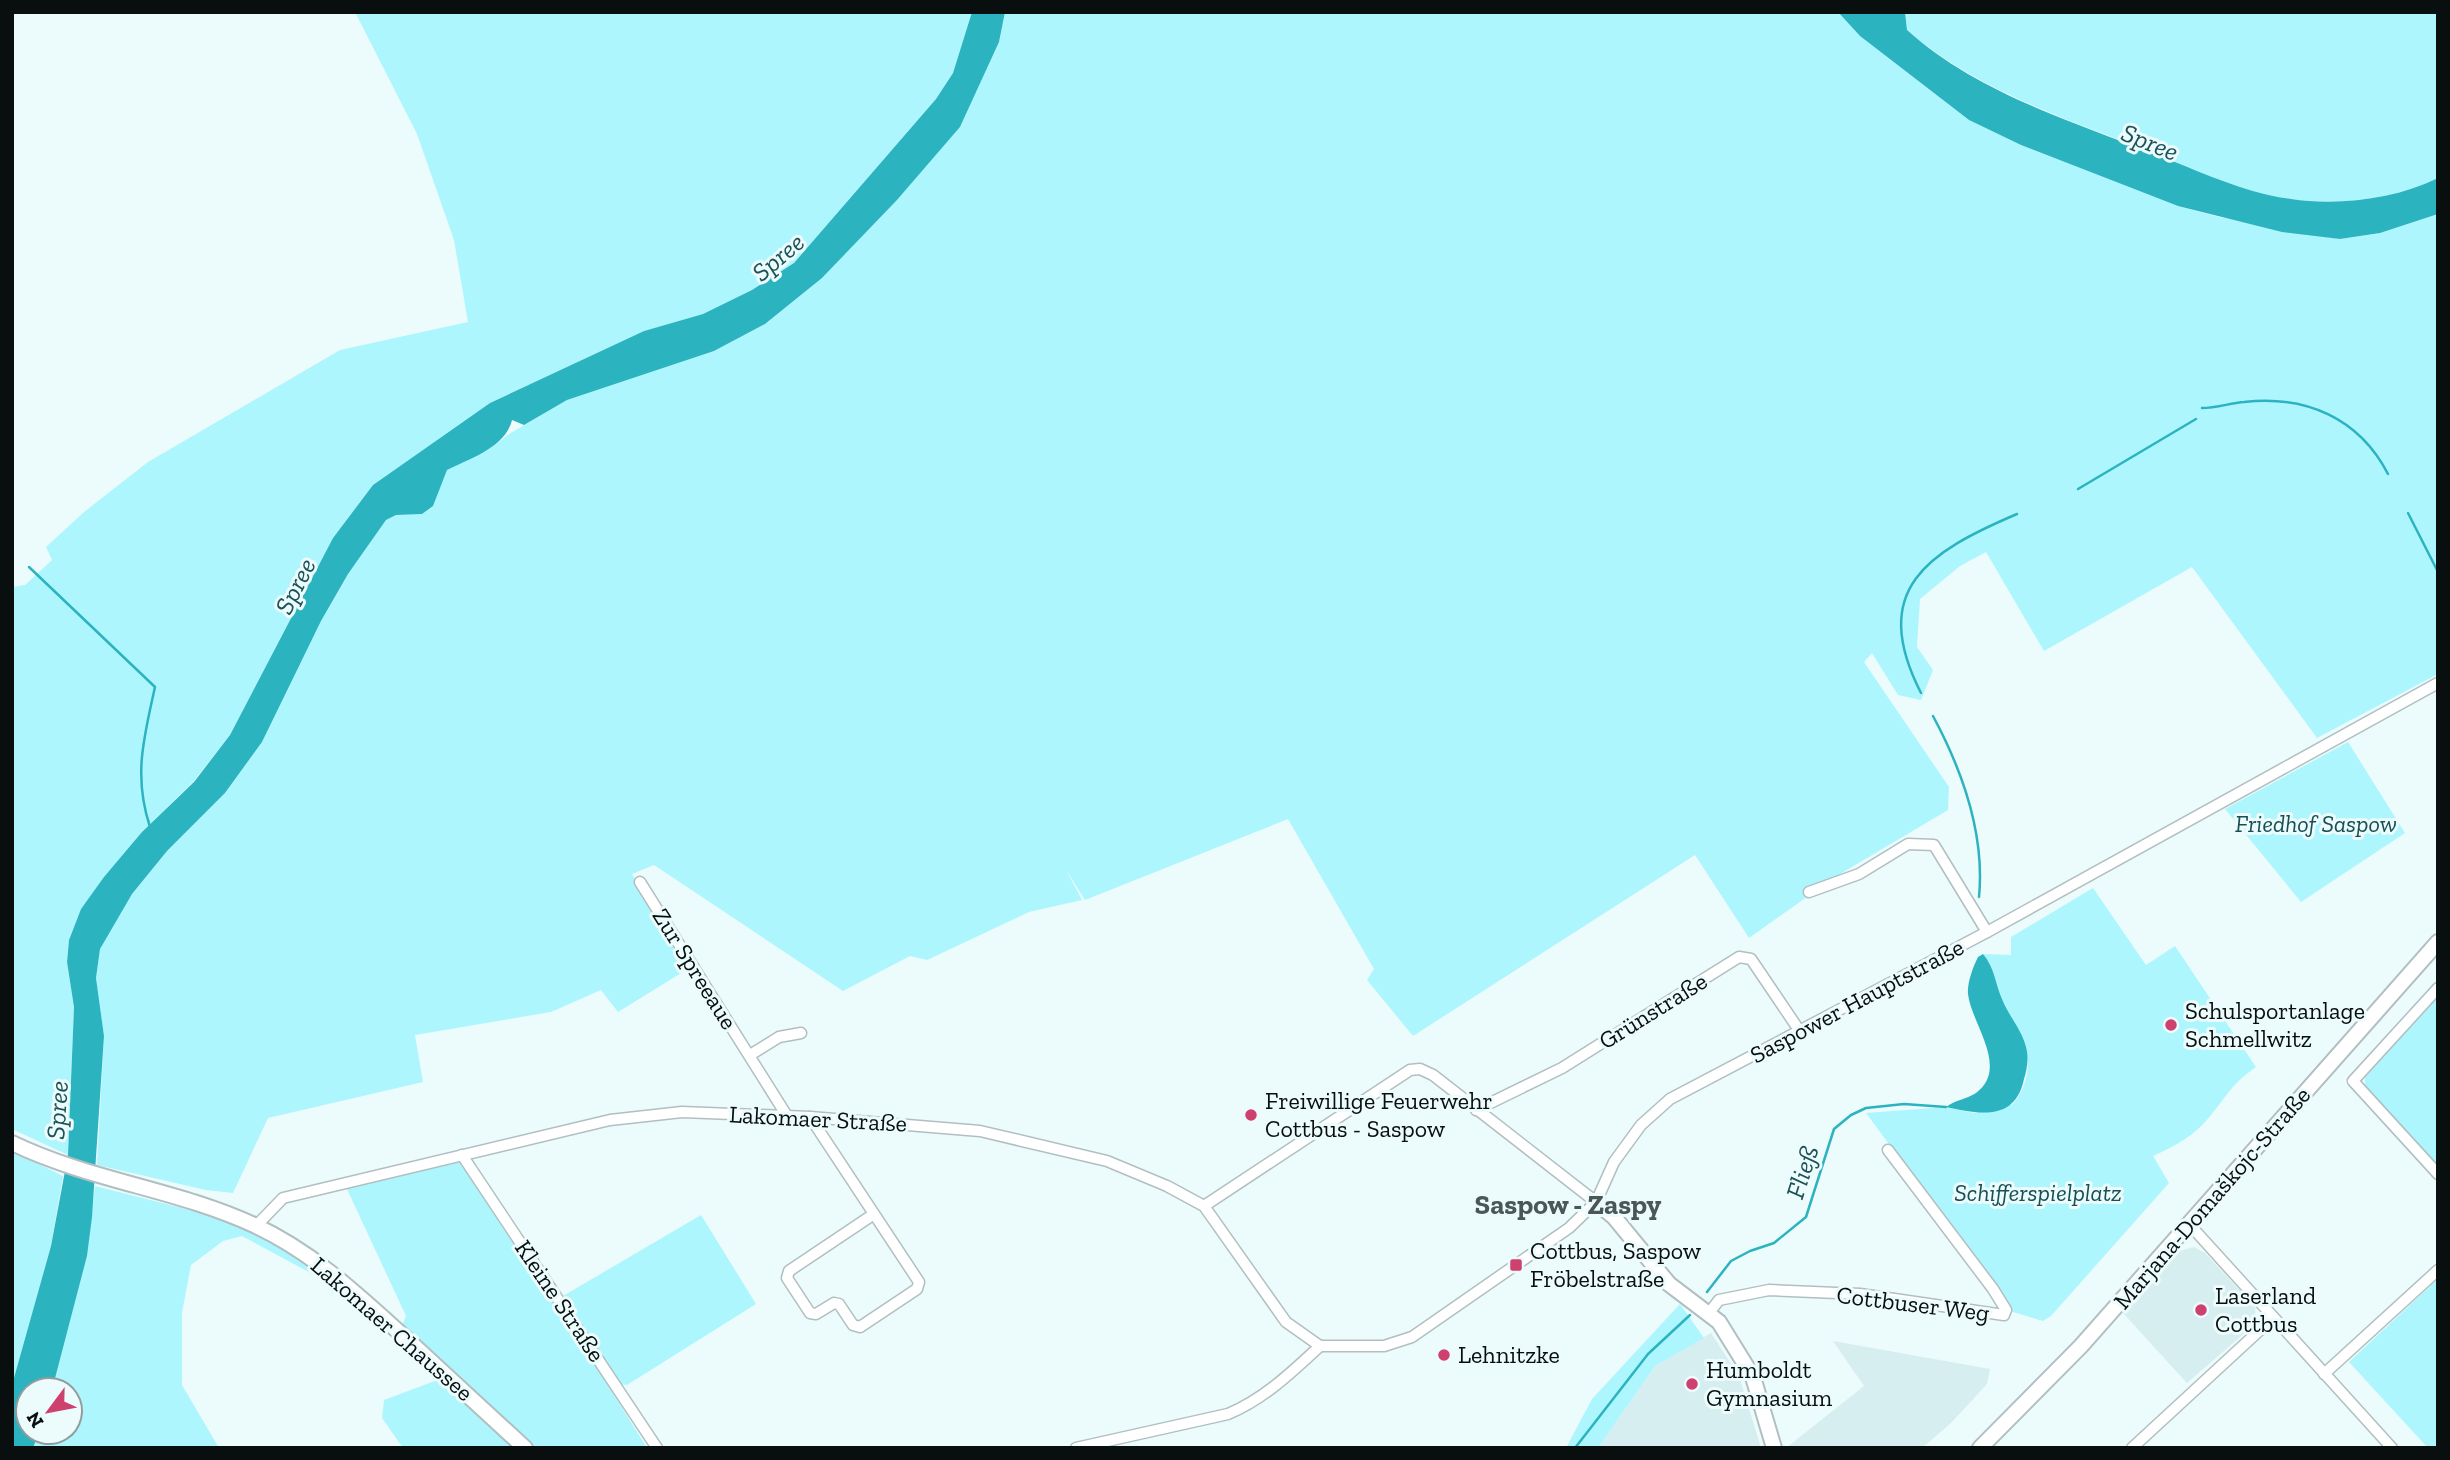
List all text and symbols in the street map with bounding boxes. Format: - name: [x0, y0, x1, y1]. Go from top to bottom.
- water label: Spree: [2117, 116, 2183, 168]
- water label: Spree: [745, 226, 811, 288]
- water label: Spree: [267, 553, 323, 619]
- park label: Friedhof Saspow: [2235, 809, 2397, 838]
- street label: Zur Spreeaue: [647, 903, 744, 1035]
- street label: Saspower Hauptstraße: [1745, 932, 1969, 1069]
- street label: Grünstraße: [1593, 966, 1712, 1055]
- place label: Schulsportanlage Schmellwitz: [2185, 996, 2365, 1053]
- marker: Schulsportanlage Schmellwitz: [2163, 1017, 2179, 1033]
- water label: Spree: [39, 1080, 75, 1140]
- street label: Marjana-Domaškojc-Straße: [2107, 1081, 2316, 1315]
- place label: Freiwillige Feuerwehr Cottbus - Saspow: [1265, 1086, 1493, 1143]
- street label: Lakomaer Straße: [728, 1099, 908, 1138]
- marker: Freiwillige Feuerwehr Cottbus - Saspow: [1243, 1107, 1259, 1123]
- water label: Fließ: [1778, 1141, 1826, 1203]
- park label: Schifferspielplatz: [1954, 1178, 2122, 1207]
- district label: Saspow - Zaspy: [1475, 1188, 1662, 1221]
- street label: Kleine Straße: [509, 1234, 612, 1367]
- place label: Cottbus, Saspow Fröbelstraße: [1530, 1236, 1702, 1293]
- street label: Lakomaer Chaussee: [305, 1250, 479, 1407]
- marker: Cottbus, Saspow Fröbelstraße: [1508, 1257, 1524, 1273]
- street label: Cottbuser Weg: [1835, 1280, 1991, 1327]
- place label: Laserland Cottbus: [2215, 1281, 2316, 1338]
- marker: Laserland Cottbus: [2193, 1302, 2209, 1318]
- place label: Lehnitzke: [1458, 1340, 1560, 1369]
- marker: Lehnitzke: [1436, 1347, 1452, 1363]
- place label: Humboldt Gymnasium: [1706, 1355, 1833, 1412]
- north arrow: [14, 1376, 84, 1446]
- marker: Humboldt Gymnasium: [1684, 1376, 1700, 1392]
- text: N: [21, 1408, 49, 1432]

